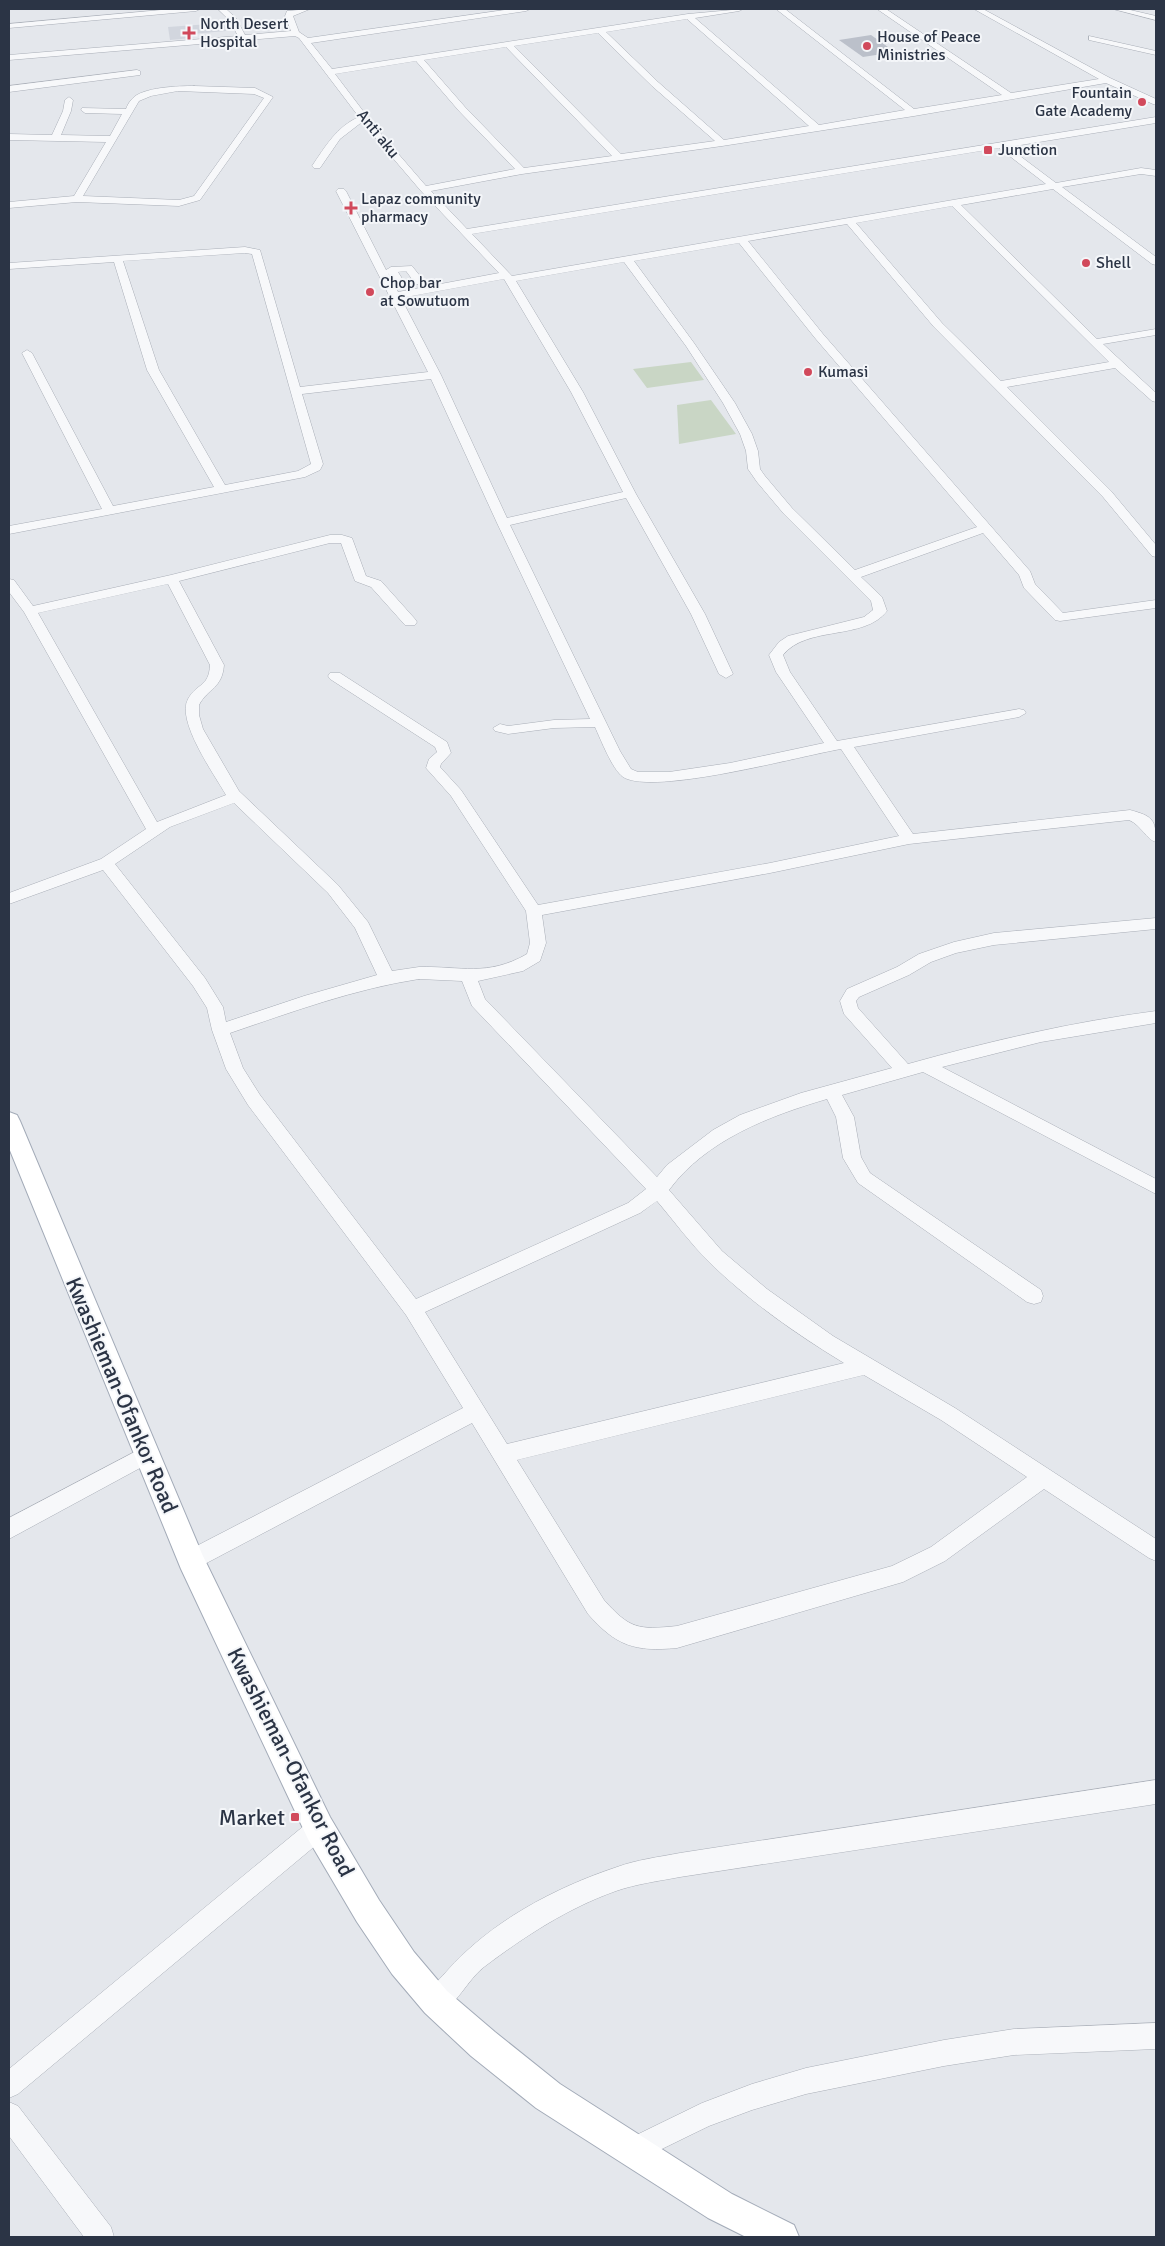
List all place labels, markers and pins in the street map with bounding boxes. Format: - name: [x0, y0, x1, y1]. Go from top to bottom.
- place label: North Desert Hospital: [200, 14, 289, 52]
- marker: North Desert Hospital: [182, 26, 196, 40]
- place label: House of Peace Ministries: [877, 27, 981, 65]
- marker: House of Peace Ministries: [861, 40, 873, 52]
- place label: Fountain Gate Academy: [1035, 83, 1133, 121]
- marker: Fountain Gate Academy: [1136, 96, 1148, 108]
- place label: Junction: [998, 140, 1057, 160]
- marker: Junction: [982, 144, 994, 156]
- place label: Lapaz community pharmacy: [361, 189, 481, 227]
- marker: Lapaz community pharmacy: [345, 202, 357, 214]
- place label: Shell: [1096, 253, 1131, 273]
- marker: Shell: [1080, 257, 1092, 269]
- place label: Chop bar at Sowutuom: [380, 273, 470, 311]
- marker: Chop bar at Sowutuom: [364, 286, 376, 298]
- place label: Kumasi: [818, 362, 868, 382]
- marker: Kumasi: [802, 366, 814, 378]
- place label: Market: [219, 1804, 285, 1831]
- marker: Market: [289, 1811, 301, 1823]

